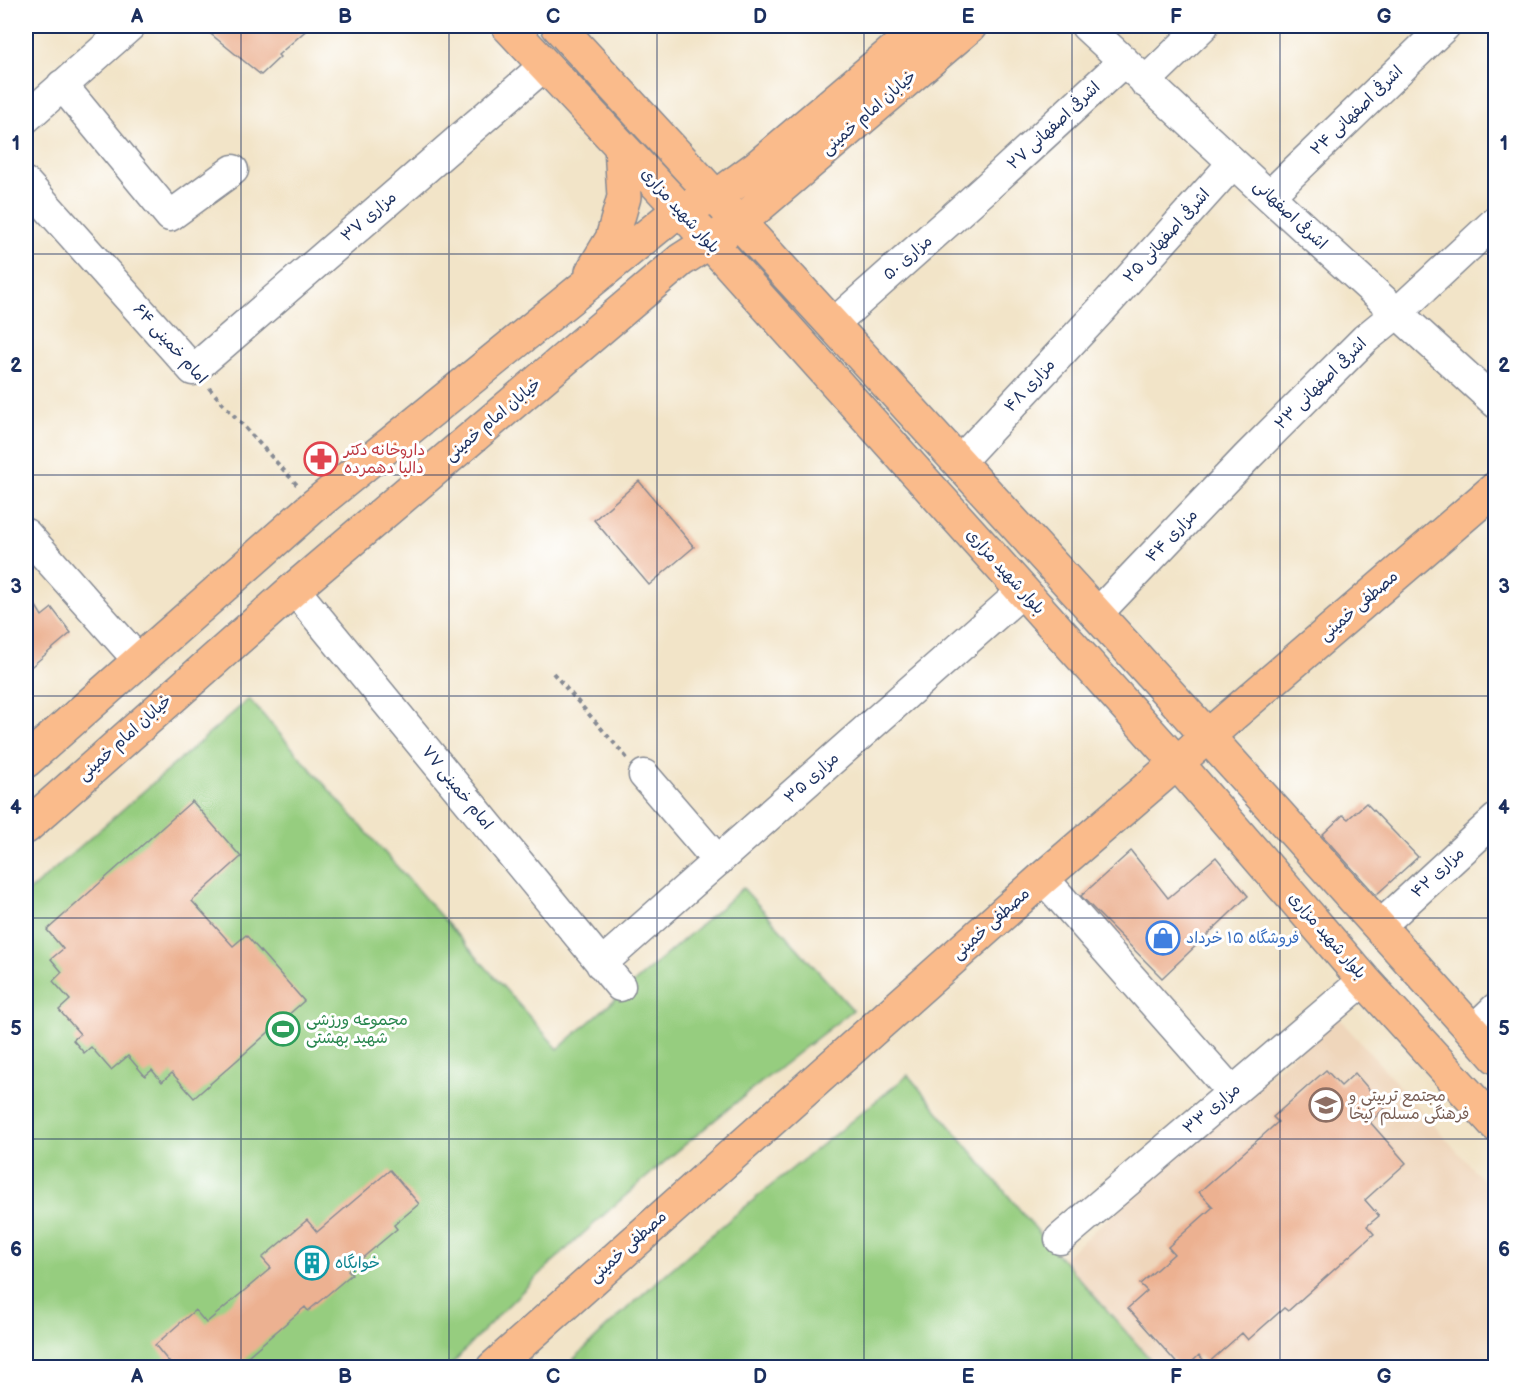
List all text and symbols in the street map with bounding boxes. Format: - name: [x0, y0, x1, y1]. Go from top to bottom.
- text: A: [130, 5, 144, 29]
- text: B: [338, 5, 352, 29]
- text: C: [546, 5, 560, 29]
- text: D: [753, 5, 767, 29]
- text: E: [962, 5, 975, 29]
- text: F: [1170, 5, 1182, 29]
- text: G: [1377, 5, 1392, 29]
- street label: اشرفی اصفهانی ۲۴: [1306, 62, 1407, 160]
- street label: خیابان امام خمینی: [818, 67, 922, 161]
- street label: اشرفی اصفهانی ۲۷: [1003, 77, 1104, 174]
- text: 1: [12, 132, 20, 156]
- text: 1: [1500, 132, 1508, 156]
- street label: بلوار شهید مزاری: [637, 164, 723, 258]
- street label: اشرفی اصفهانی: [1249, 175, 1331, 254]
- street label: اشرفی اصفهانی ۲۵: [1119, 185, 1214, 287]
- street label: مزاری ۳۷: [338, 188, 400, 246]
- street label: مزاری ۵۰: [880, 232, 936, 284]
- street label: امام خمینی ۶۴: [128, 300, 211, 389]
- street label: اشرفی اصفهانی ۲۳: [1271, 334, 1371, 434]
- text: 2: [10, 354, 22, 378]
- text: 2: [1498, 354, 1510, 378]
- street label: مزاری ۴۸: [1001, 356, 1059, 416]
- street label: خیابان امام خمینی: [441, 374, 546, 467]
- pharmacy icon: داروخانه دکتر دالیا دهمرده: [303, 441, 339, 477]
- place label: داروخانه دکتر دالیا دهمرده: [342, 441, 425, 478]
- street label: مزاری ۴۴: [1142, 505, 1202, 567]
- street label: بلوار شهید مزاری: [962, 525, 1048, 619]
- street label: مصطفی خمینی: [1316, 567, 1402, 645]
- text: 3: [10, 575, 22, 599]
- text: 3: [1498, 575, 1510, 599]
- street label: خیابان امام خمینی: [74, 691, 177, 786]
- street label: امام خمینی ۷۷: [416, 742, 497, 835]
- street label: مزاری ۳۵: [781, 749, 843, 807]
- text: 4: [10, 796, 22, 820]
- text: 4: [1498, 796, 1510, 820]
- street label: مزاری ۴۲: [1408, 844, 1468, 902]
- street label: مصطفی خمینی: [948, 884, 1034, 964]
- street label: بلوار شهید مزاری: [1284, 889, 1370, 983]
- shop icon: فروشگاه ۱۵ خرداد: [1145, 920, 1181, 956]
- place label: فروشگاه ۱۵ خرداد: [1186, 928, 1299, 948]
- sports icon: مجموعه ورزشی شهید بهشتی: [265, 1011, 301, 1047]
- place label: مجموعه ورزشی شهید بهشتی: [306, 1011, 408, 1048]
- text: 5: [10, 1017, 22, 1041]
- text: 5: [1498, 1017, 1510, 1041]
- street label: مزاری ۳۳: [1180, 1080, 1244, 1138]
- school or university icon: مجتمع تربیتی و فرهنگی مسلم کیخا: [1308, 1087, 1344, 1123]
- place label: مجتمع تربیتی و فرهنگی مسلم کیخا: [1347, 1087, 1469, 1126]
- street label: مصطفی خمینی: [585, 1207, 671, 1287]
- text: 6: [10, 1238, 22, 1262]
- text: 6: [1498, 1238, 1510, 1262]
- building icon: خوابگاه: [294, 1245, 330, 1281]
- place label: خوابگاه: [335, 1253, 380, 1273]
- text: A: [130, 1365, 144, 1389]
- text: B: [338, 1365, 352, 1389]
- text: C: [546, 1365, 560, 1389]
- text: D: [753, 1365, 767, 1389]
- text: E: [962, 1365, 975, 1389]
- text: F: [1170, 1365, 1182, 1389]
- text: G: [1377, 1365, 1392, 1389]

